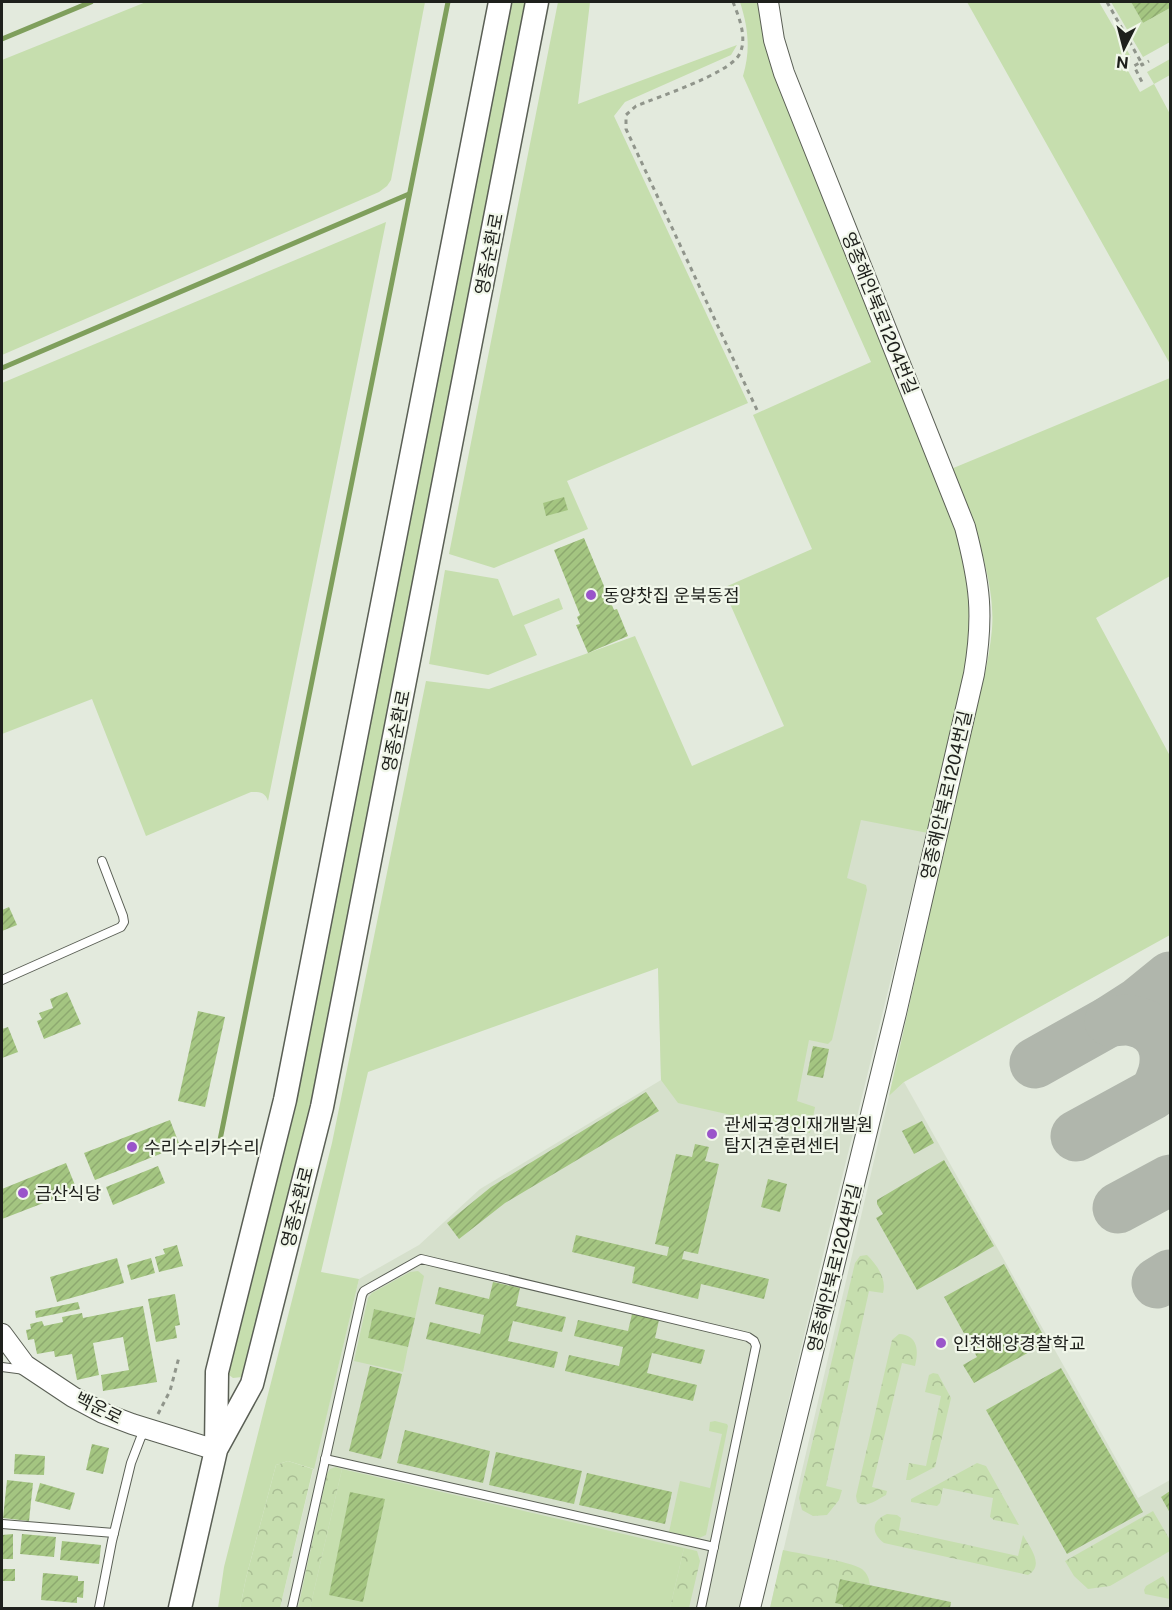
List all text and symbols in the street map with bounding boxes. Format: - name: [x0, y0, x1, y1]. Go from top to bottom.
- north arrow: [1094, 18, 1154, 78]
- text: N: [1115, 52, 1130, 73]
- street label: 영종순환로: [471, 211, 507, 297]
- street label: 영종해안북로1204번길: [838, 229, 922, 397]
- place label: 동양찻집 운북동점: [603, 585, 740, 606]
- marker: 동양찻집 운북동점: [584, 588, 598, 602]
- street label: 영종순환로: [378, 688, 414, 774]
- street label: 영종해안북로1204번길: [916, 708, 976, 882]
- place label: 관세국경인재개발원 탐지견훈련센터: [724, 1114, 873, 1156]
- marker: 관세국경인재개발원 탐지견훈련센터: [705, 1127, 719, 1141]
- place label: 수리수리카수리: [144, 1137, 260, 1158]
- marker: 수리수리카수리: [125, 1140, 139, 1154]
- street label: 영종순환로: [277, 1164, 317, 1250]
- street label: 영종해안북로1204번길: [803, 1182, 865, 1354]
- place label: 금산식당: [35, 1183, 101, 1204]
- marker: 금산식당: [16, 1186, 30, 1200]
- place label: 인천해양경찰학교: [953, 1333, 1085, 1354]
- marker: 인천해양경찰학교: [934, 1336, 948, 1350]
- street label: 백운로: [72, 1388, 126, 1428]

